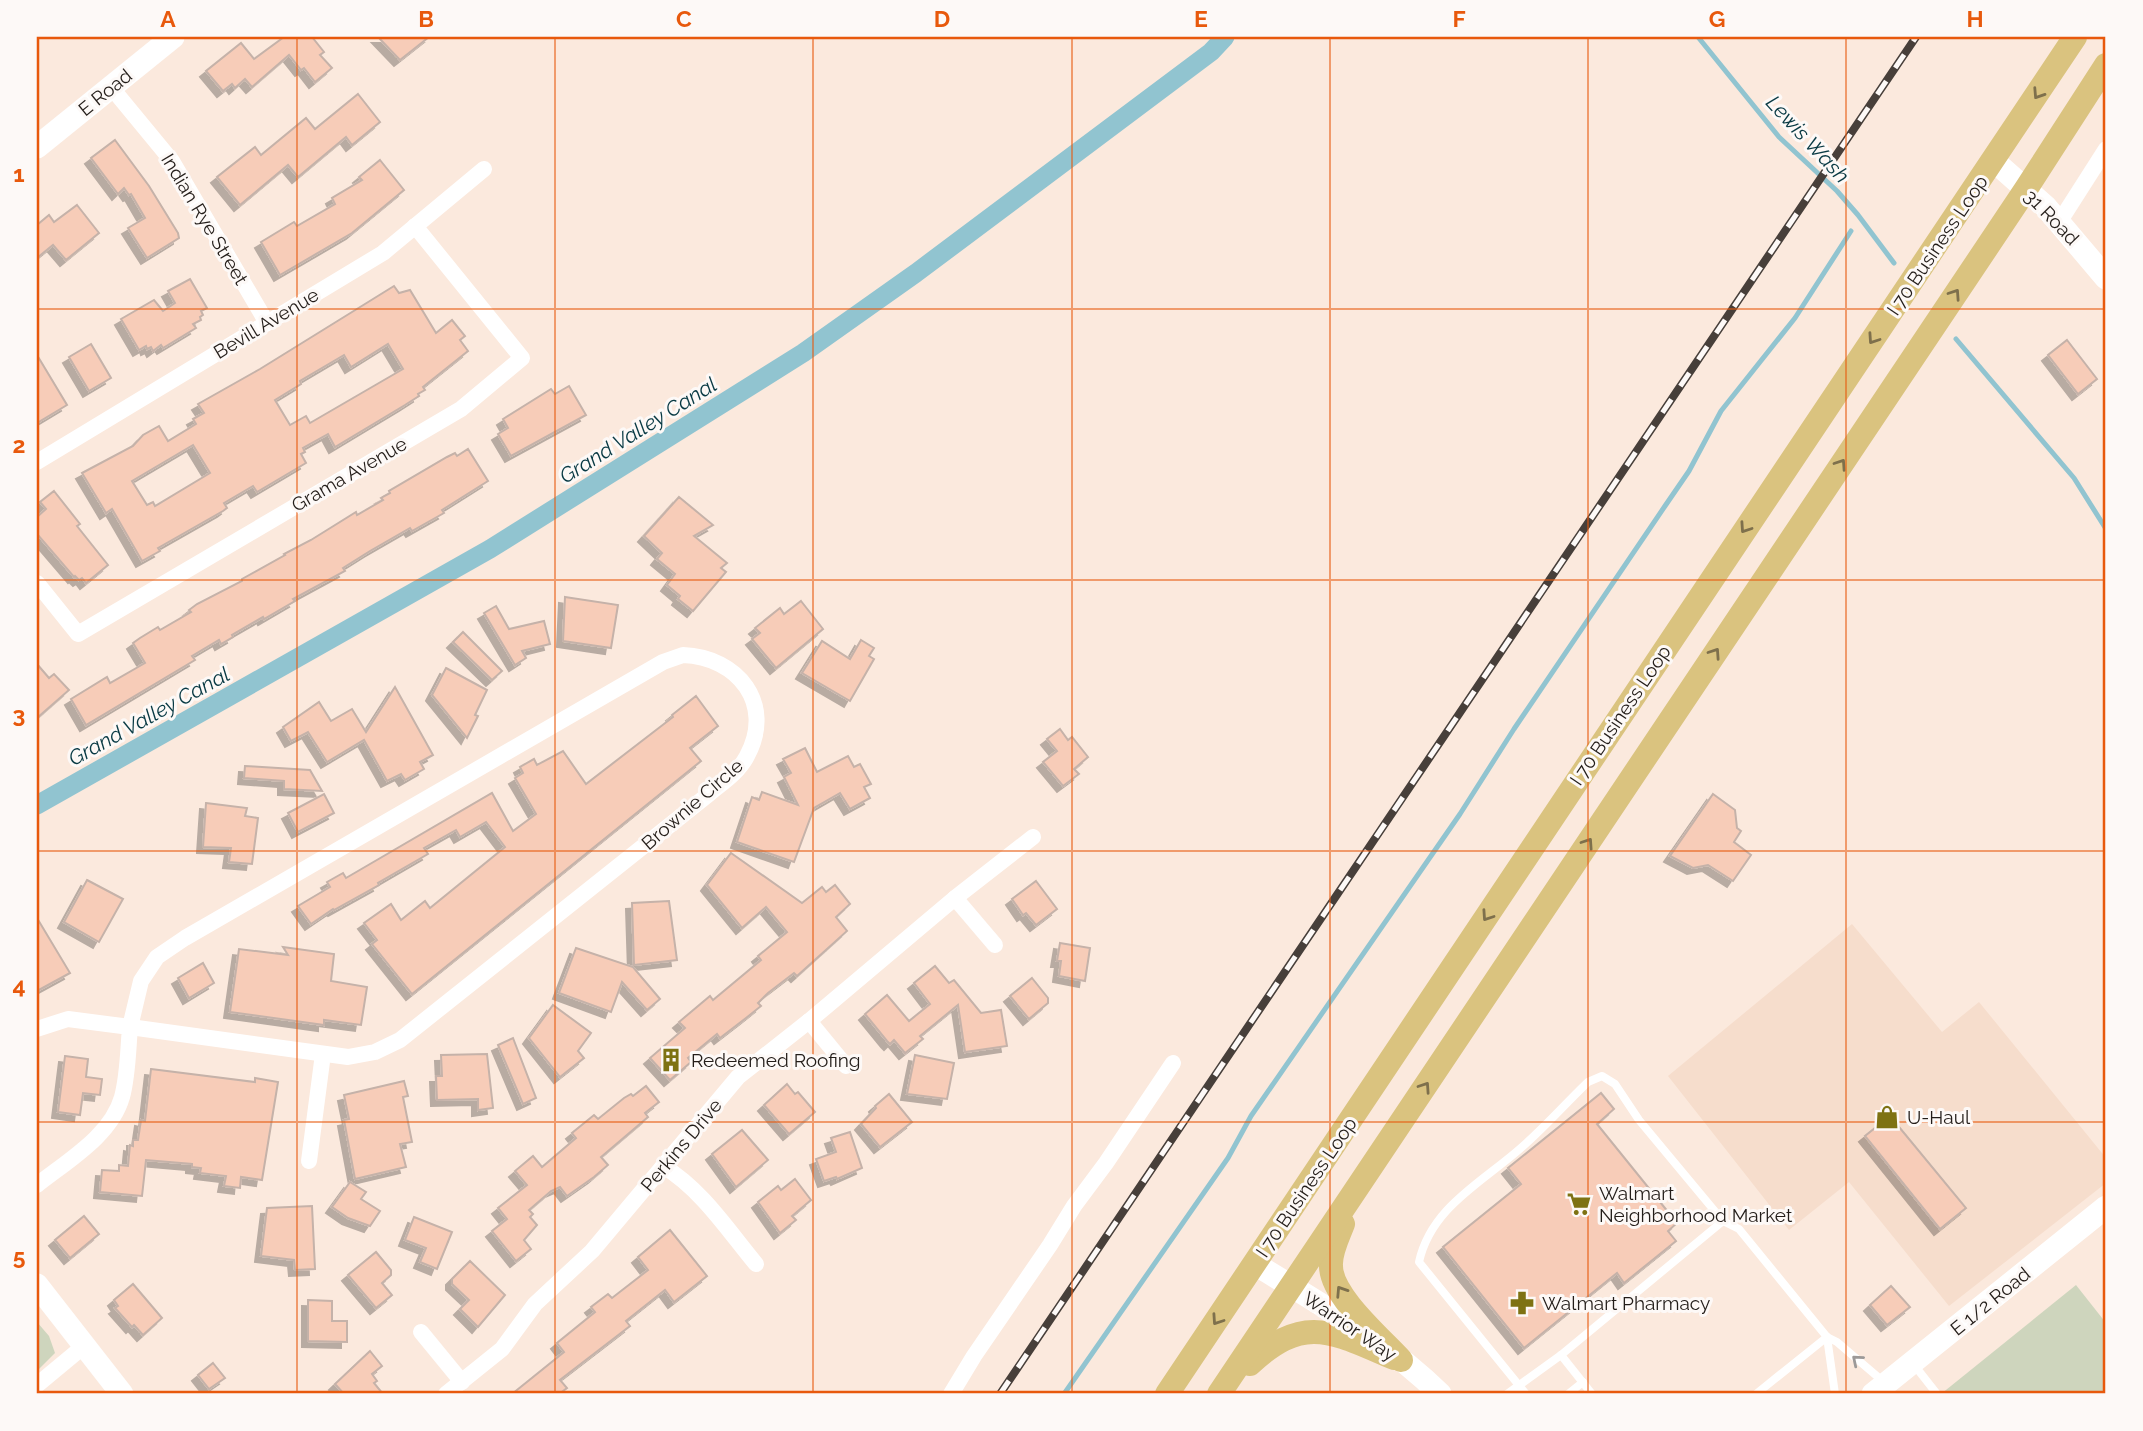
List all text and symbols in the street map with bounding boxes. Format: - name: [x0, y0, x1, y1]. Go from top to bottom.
- text: A: [160, 5, 176, 32]
- text: B: [418, 5, 434, 32]
- text: C: [676, 5, 692, 32]
- text: D: [934, 5, 950, 32]
- text: E: [1194, 5, 1208, 32]
- text: F: [1452, 5, 1466, 32]
- text: G: [1709, 5, 1725, 32]
- text: H: [1966, 5, 1984, 32]
- street label: E Road: [74, 64, 136, 120]
- one-way arrow: [2033, 86, 2046, 99]
- water label: Lewis Wash: [1761, 90, 1855, 188]
- street label: Indian Rye Street: [157, 149, 253, 289]
- text: 1: [13, 160, 25, 187]
- street label: I 70 Business Loop: [1882, 171, 1992, 319]
- street label: 31 Road: [2020, 185, 2084, 249]
- street label: Bevill Avenue: [210, 283, 322, 363]
- one-way arrow: [1947, 289, 1959, 302]
- one-way arrow: [1868, 331, 1881, 344]
- water label: Grand Valley Canal: [555, 371, 721, 489]
- text: 2: [13, 431, 25, 458]
- street label: Grama Avenue: [287, 432, 411, 516]
- one-way arrow: [1833, 459, 1845, 472]
- one-way arrow: [1741, 520, 1754, 533]
- street label: I 70 Business Loop: [1565, 641, 1675, 789]
- one-way arrow: [1706, 648, 1719, 661]
- water label: Grand Valley Canal: [64, 661, 234, 771]
- text: 3: [13, 701, 25, 728]
- street label: Brownie Circle: [637, 754, 747, 854]
- one-way arrow: [1580, 837, 1593, 850]
- one-way arrow: [1482, 908, 1495, 921]
- text: 4: [12, 972, 26, 999]
- building icon: Redeemed Roofing: [657, 1046, 685, 1074]
- place label: Redeemed Roofing: [691, 1049, 861, 1071]
- one-way arrow: [1416, 1082, 1429, 1095]
- street label: Perkins Drive: [636, 1094, 726, 1196]
- shop icon: U-Haul: [1873, 1103, 1901, 1131]
- place label: U-Haul: [1907, 1106, 1971, 1128]
- street label: I 70 Business Loop: [1251, 1113, 1361, 1261]
- place label: Walmart Neighborhood Market: [1599, 1182, 1793, 1226]
- supermarket icon: Walmart Neighborhood Market: [1565, 1190, 1593, 1218]
- text: 5: [13, 1243, 26, 1270]
- street label: E 1/2 Road: [1946, 1262, 2034, 1340]
- one-way arrow: [1336, 1285, 1349, 1298]
- street label: Warrior Way: [1299, 1287, 1401, 1365]
- pharmacy icon: Walmart Pharmacy: [1508, 1289, 1536, 1317]
- place label: Walmart Pharmacy: [1542, 1292, 1710, 1314]
- one-way arrow: [1213, 1312, 1225, 1325]
- one-way arrow: [1852, 1356, 1865, 1368]

